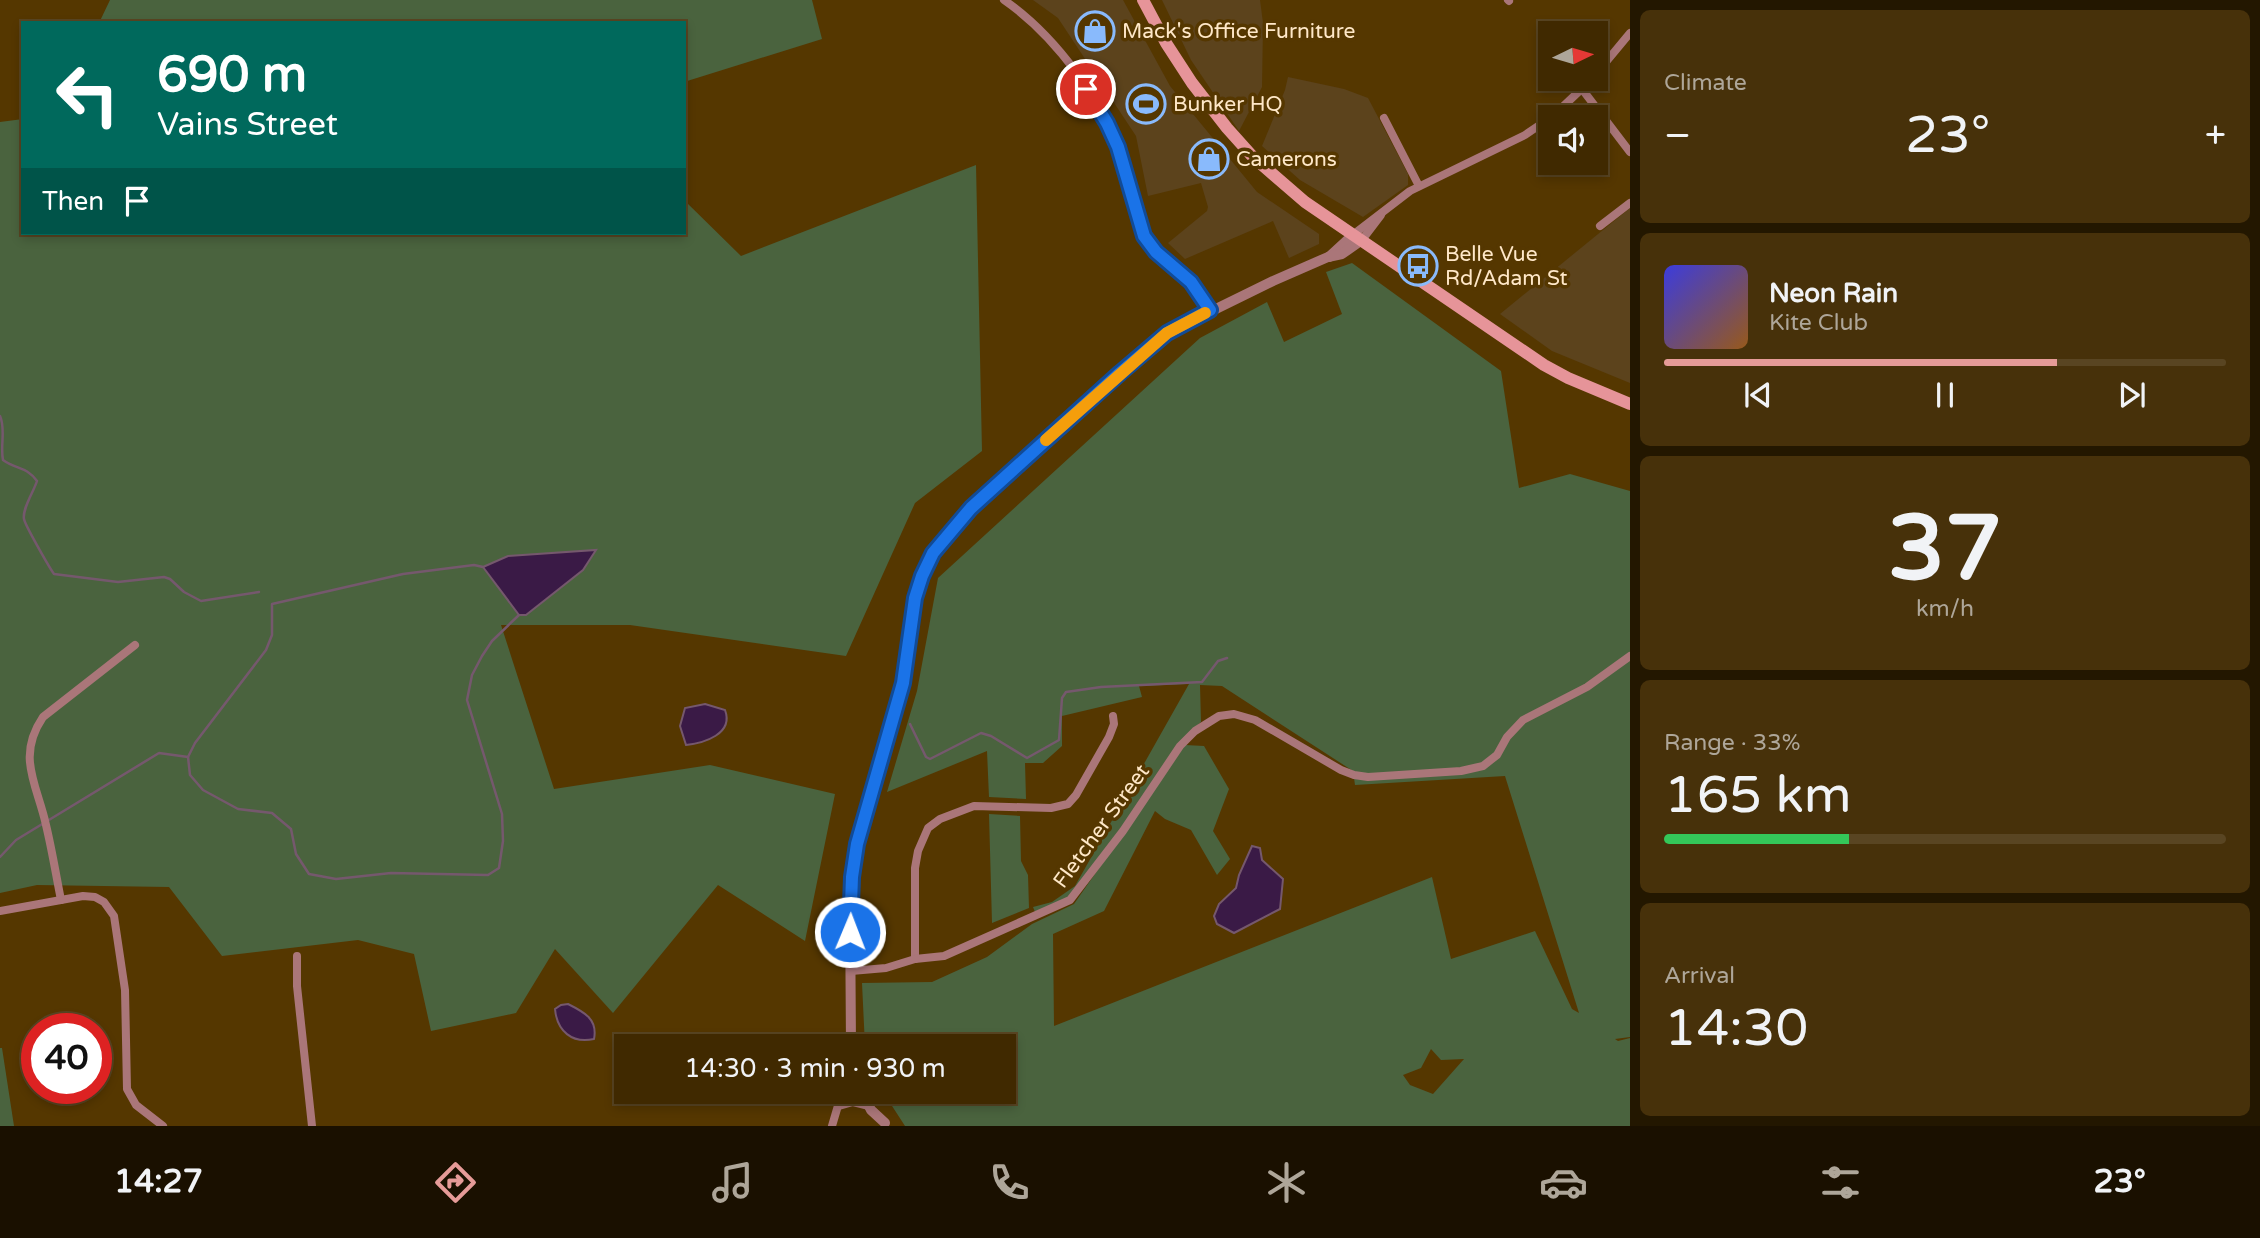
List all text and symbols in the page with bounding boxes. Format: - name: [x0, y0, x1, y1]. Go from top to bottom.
- shop icon: Mack's Office Furniture: [1074, 10, 1116, 52]
- place label: Mack's Office Furniture: [1122, 19, 1356, 44]
- north arrow: [1538, 21, 1608, 91]
- map controls: [1538, 21, 1608, 175]
- text: 690 m: [157, 46, 307, 105]
- icon: left: [42, 49, 133, 140]
- pin: [1056, 59, 1116, 119]
- text: Climate: [1664, 69, 1747, 97]
- icon: arrive: [1067, 70, 1105, 108]
- sports icon: Bunker HQ: [1125, 83, 1167, 125]
- place label: Bunker HQ: [1173, 92, 1283, 117]
- text: 23°: [1905, 104, 1990, 167]
- button: sound: [1538, 105, 1608, 175]
- text: Vains Street: [157, 106, 338, 144]
- text: −: [1664, 113, 1691, 159]
- text: +: [2205, 113, 2226, 159]
- shop icon: Camerons: [1188, 138, 1230, 180]
- place label: Camerons: [1236, 147, 1337, 172]
- icon: arrive: [118, 182, 156, 220]
- text: Then: [42, 186, 104, 217]
- place label: Belle Vue Rd/Adam St: [1445, 242, 1568, 291]
- bus stop icon: Belle Vue Rd/Adam St: [1397, 245, 1439, 287]
- text: Neon Rain: [1769, 278, 1898, 309]
- text: Kite Club: [1769, 309, 1868, 337]
- icon: previous: [1739, 376, 1777, 414]
- icon: pause: [1926, 376, 1964, 414]
- icon: next: [2113, 376, 2151, 414]
- text: 37: [1888, 494, 2002, 604]
- text: km/h: [1916, 595, 1974, 623]
- text: Range · 33%: [1664, 729, 1800, 757]
- street label: Fletcher Street: [1048, 759, 1155, 893]
- text: 165 km: [1664, 764, 1852, 827]
- position arrow: [813, 895, 887, 969]
- text: Arrival: [1664, 962, 1735, 990]
- text: 14:30: [1664, 997, 1808, 1060]
- speed limit sign: 40: [21, 1013, 112, 1104]
- text: 14:30 · 3 min · 930 m: [684, 1053, 946, 1084]
- icon: directions: [431, 1158, 480, 1207]
- icon: music: [708, 1158, 757, 1207]
- icon: phone: [985, 1158, 1034, 1207]
- icon: climate: [1262, 1158, 1311, 1207]
- icon: car: [1539, 1158, 1588, 1207]
- icon: filters: [1816, 1158, 1865, 1207]
- text: 14:27: [114, 1163, 203, 1201]
- text: 23°: [2094, 1163, 2146, 1201]

